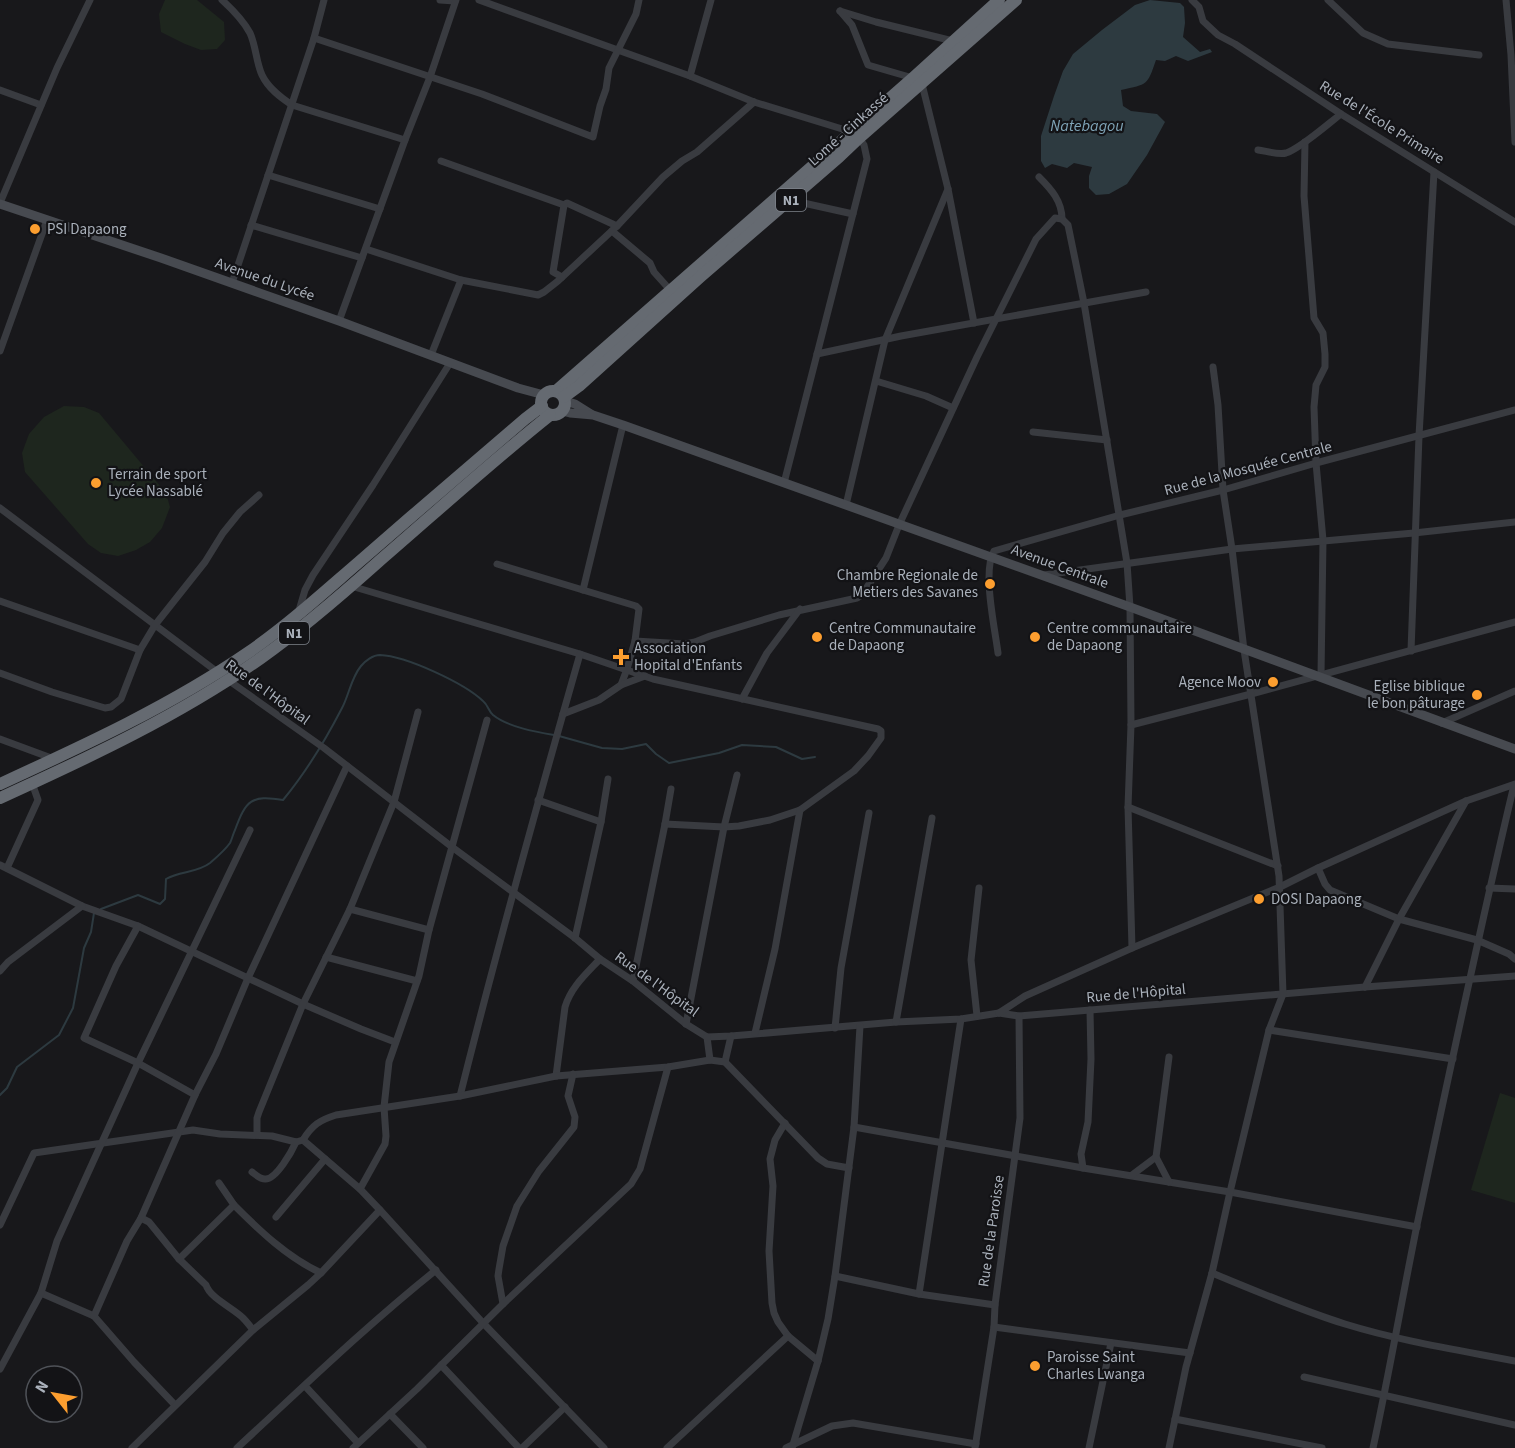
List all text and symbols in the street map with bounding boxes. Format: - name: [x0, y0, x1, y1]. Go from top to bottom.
- street label: Rue de l'École Primaire: [1315, 75, 1448, 169]
- street label: Lomé - Cinkassé: [804, 88, 893, 171]
- water label: Natebagou: [1050, 115, 1124, 137]
- road number: N1: [776, 189, 806, 211]
- place label: PSI Dapaong: [47, 219, 127, 240]
- marker: PSI Dapaong: [28, 222, 42, 236]
- street label: Avenue du Lycée: [212, 253, 317, 306]
- street label: Rue de la Mosquée Centrale: [1162, 436, 1334, 501]
- place label: Terrain de sport Lycée Nassablé: [108, 464, 207, 502]
- marker: Terrain de sport Lycée Nassablé: [89, 476, 103, 490]
- street label: Avenue Centrale: [1008, 539, 1111, 594]
- place label: Chambre Regionale de Metiers des Savanes: [837, 565, 978, 603]
- marker: Chambre Regionale de Metiers des Savanes: [983, 577, 997, 591]
- place label: Centre Communautaire de Dapaong: [829, 618, 976, 656]
- place label: Centre communautaire de Dapaong: [1047, 618, 1192, 656]
- road number: N1: [279, 622, 309, 644]
- marker: Centre Communautaire de Dapaong: [810, 630, 824, 644]
- marker: Centre communautaire de Dapaong: [1028, 630, 1042, 644]
- place label: Association Hopital d'Enfants: [634, 638, 742, 676]
- marker: Association Hopital d'Enfants: [612, 648, 630, 666]
- street label: Rue de l'Hôpital: [221, 655, 314, 730]
- place label: Agence Moov: [1179, 672, 1261, 693]
- marker: Agence Moov: [1266, 675, 1280, 689]
- place label: Eglise biblique le bon pâturage: [1367, 676, 1465, 714]
- marker: Eglise biblique le bon pâturage: [1470, 688, 1484, 702]
- place label: DOSI Dapaong: [1271, 889, 1362, 910]
- marker: DOSI Dapaong: [1252, 892, 1266, 906]
- street label: Rue de l'Hôpital: [610, 947, 703, 1022]
- street label: Rue de l'Hôpital: [1086, 979, 1187, 1008]
- street label: Rue de la Paroisse: [973, 1174, 1010, 1288]
- place label: Paroisse Saint Charles Lwanga: [1047, 1347, 1145, 1385]
- marker: Paroisse Saint Charles Lwanga: [1028, 1359, 1042, 1373]
- north arrow: [24, 1364, 84, 1424]
- text: N: [30, 1377, 54, 1397]

